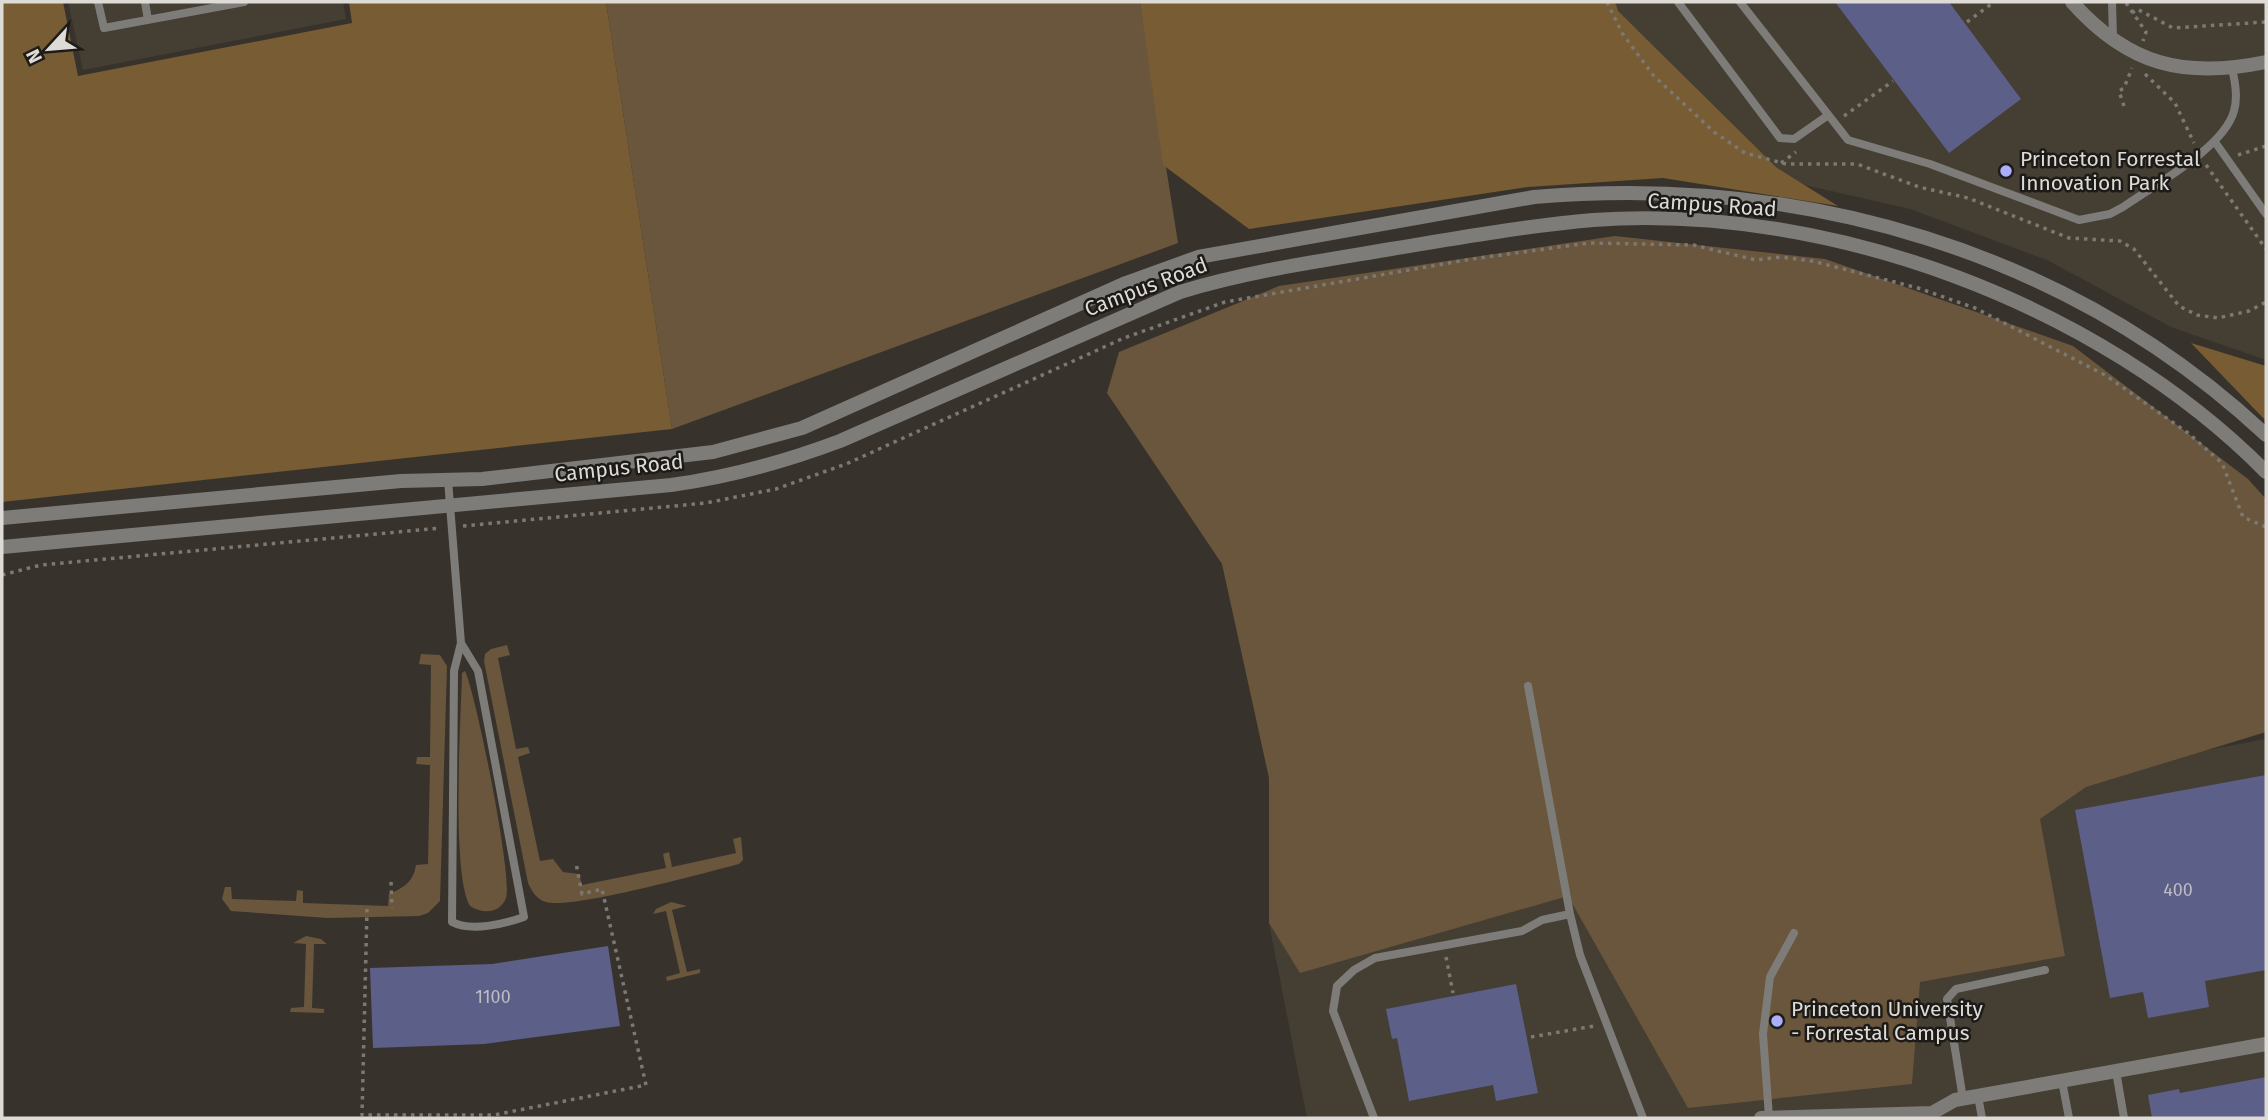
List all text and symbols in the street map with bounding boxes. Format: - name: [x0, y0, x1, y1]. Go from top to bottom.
- north arrow: [14, 14, 84, 84]
- text: N: [21, 46, 47, 67]
- place label: Princeton Forrestal Innovation Park: [2020, 146, 2200, 196]
- marker: Princeton Forrestal Innovation Park: [1998, 163, 2014, 179]
- street label: Campus Road: [1647, 188, 1777, 222]
- street label: Campus Road: [1081, 252, 1211, 322]
- street label: Campus Road: [553, 448, 685, 488]
- house number: 400: [2163, 879, 2193, 901]
- house number: 1100: [475, 986, 511, 1008]
- place label: Princeton University - Forrestal Campus: [1791, 996, 1983, 1046]
- marker: Princeton University - Forrestal Campus: [1769, 1013, 1785, 1029]

